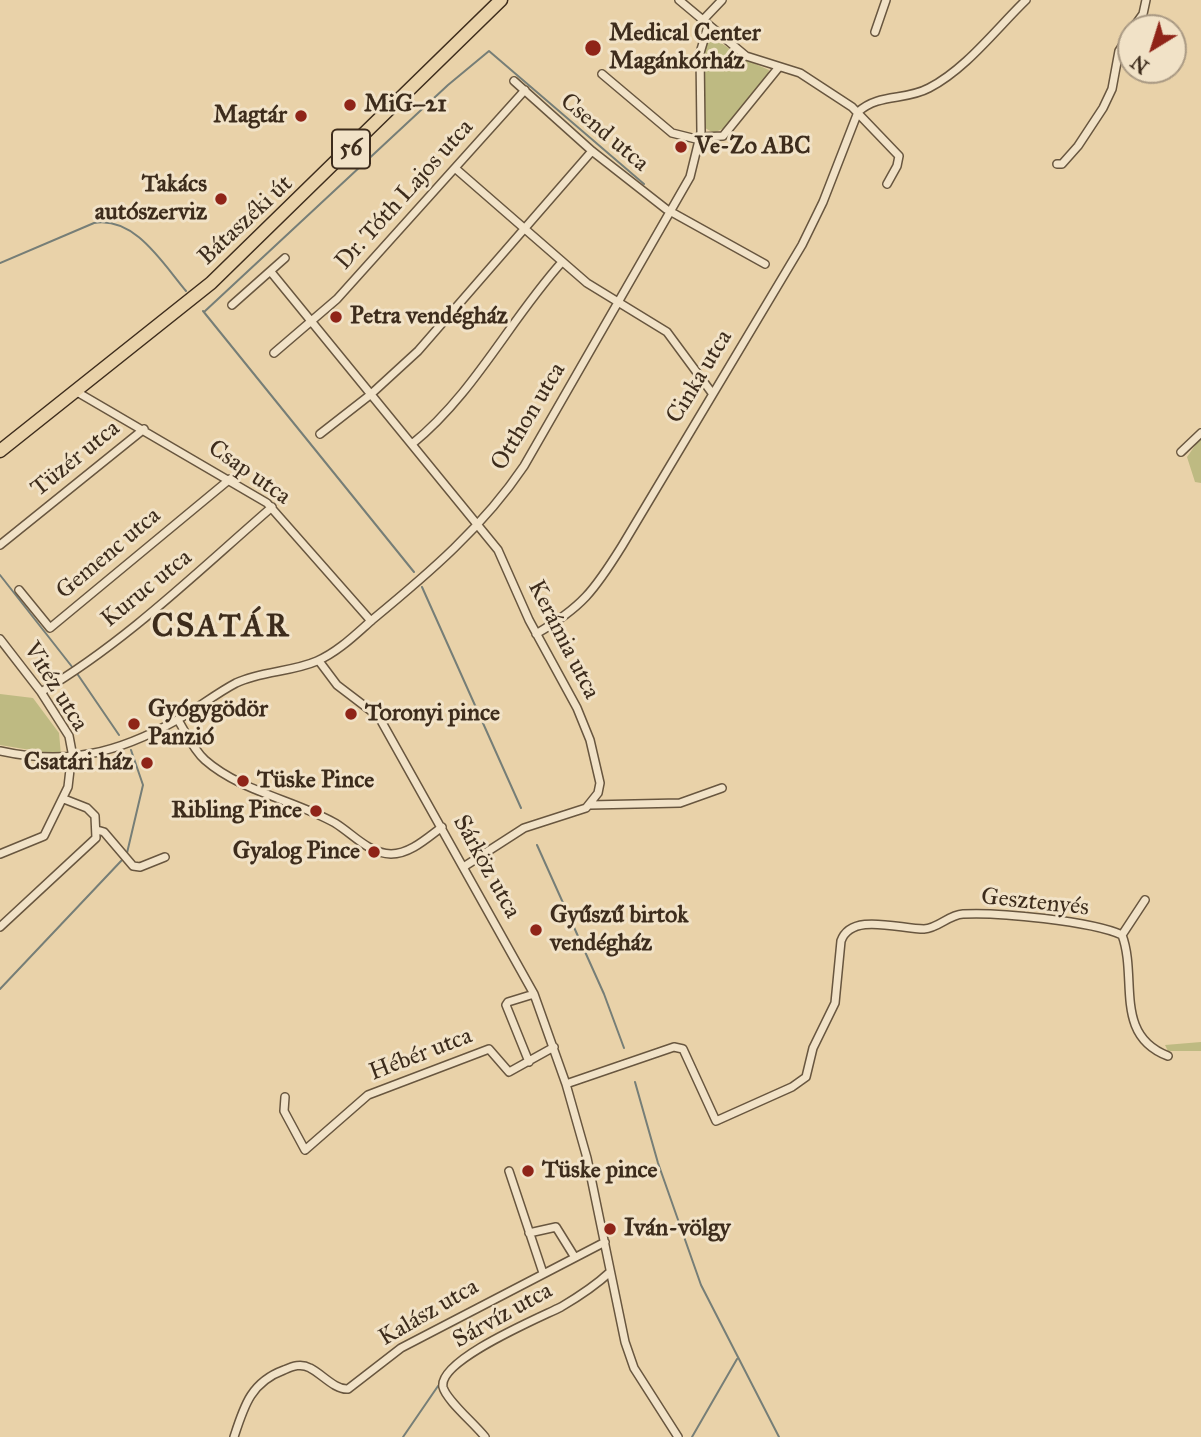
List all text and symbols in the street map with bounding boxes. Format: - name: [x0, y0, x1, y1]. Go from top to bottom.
- north arrow: [1117, 14, 1187, 84]
- place label: Medical Center Magánkórház: [609, 20, 761, 76]
- marker: Medical Center Magánkórház: [583, 38, 603, 58]
- text: N: [1127, 50, 1153, 78]
- street label: Csend utca: [554, 88, 654, 178]
- place label: MiG–21: [364, 91, 447, 119]
- marker: MiG–21: [342, 97, 358, 113]
- place label: Magtár: [213, 102, 287, 130]
- marker: Magtár: [293, 108, 309, 124]
- street label: Dr. Tóth Lajos utca: [330, 114, 480, 276]
- road number: 56: [332, 130, 370, 168]
- place label: Ve-Zo ABC: [695, 133, 811, 161]
- marker: Ve-Zo ABC: [673, 139, 689, 155]
- street label: Bátaszéki út: [193, 170, 299, 272]
- place label: Takács autószerviz: [95, 171, 207, 227]
- marker: Takács autószerviz: [213, 191, 229, 207]
- place label: Petra vendégház: [350, 303, 508, 331]
- marker: Petra vendégház: [328, 309, 344, 325]
- street label: Cinka utca: [661, 325, 739, 429]
- street label: Otthon utca: [486, 358, 572, 476]
- street label: Tüzér utca: [26, 414, 126, 504]
- street label: Csap utca: [202, 434, 296, 512]
- street label: Gemenc utca: [51, 502, 167, 606]
- street label: Kuruc utca: [96, 544, 198, 634]
- street label: Kerámia utca: [521, 576, 605, 704]
- district label: CSATÁR: [153, 609, 289, 647]
- street label: Vitéz utca: [16, 637, 94, 737]
- place label: Gyógygödör Panzió: [148, 696, 268, 752]
- place label: Toronyi pince: [365, 700, 500, 728]
- marker: Toronyi pince: [343, 706, 359, 722]
- marker: Gyógygödör Panzió: [126, 716, 142, 732]
- place label: Csatári ház: [24, 749, 133, 777]
- marker: Csatári ház: [139, 755, 155, 771]
- place label: Tüske Pince: [257, 767, 374, 795]
- marker: Tüske Pince: [235, 773, 251, 789]
- place label: Ribling Pince: [171, 797, 302, 825]
- marker: Ribling Pince: [308, 803, 324, 819]
- street label: Sárköz utca: [446, 810, 526, 924]
- place label: Gyalog Pince: [233, 838, 360, 866]
- marker: Gyalog Pince: [366, 844, 382, 860]
- street label: Gesztenyés: [980, 883, 1090, 923]
- place label: Gyűszű birtok vendégház: [550, 902, 688, 958]
- marker: Gyűszű birtok vendégház: [528, 922, 544, 938]
- street label: Hébér utca: [365, 1022, 477, 1088]
- place label: Tüske pince: [542, 1157, 658, 1185]
- marker: Tüske pince: [520, 1163, 536, 1179]
- place label: Iván-völgy: [624, 1215, 731, 1243]
- marker: Iván-völgy: [602, 1221, 618, 1237]
- street label: Kalász utca: [374, 1273, 484, 1353]
- street label: Sárvíz utca: [448, 1277, 558, 1355]

